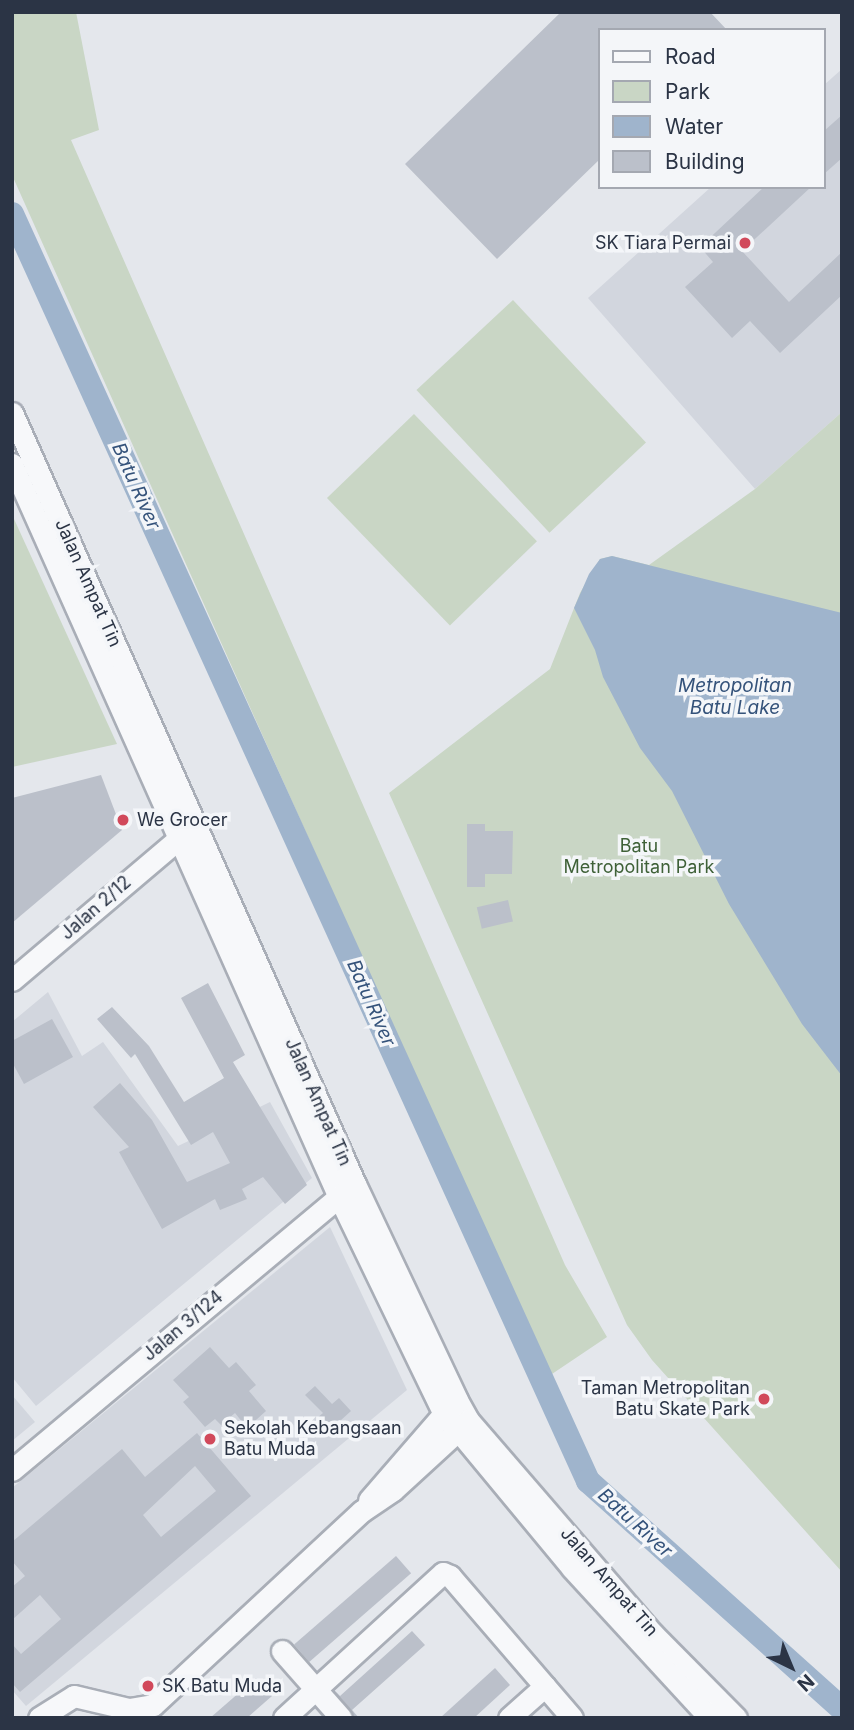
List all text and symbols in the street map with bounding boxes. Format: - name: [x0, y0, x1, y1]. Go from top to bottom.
- legend: [598, 28, 826, 189]
- text: Road: [665, 44, 716, 69]
- text: Park: [665, 79, 710, 104]
- text: Water: [665, 114, 723, 139]
- text: Building: [665, 149, 745, 174]
- place label: SK Tiara Permai: [595, 232, 731, 254]
- marker: SK Tiara Permai: [737, 235, 753, 251]
- water label: Batu River: [107, 439, 165, 533]
- street label: Jalan Ampat Tin: [50, 516, 126, 650]
- water label: Metropolitan Batu Lake: [678, 675, 792, 719]
- place label: We Grocer: [137, 809, 228, 831]
- marker: We Grocer: [115, 812, 131, 828]
- park label: Batu Metropolitan Park: [564, 836, 714, 878]
- street label: Jalan 2/12: [56, 872, 136, 944]
- water label: Batu River: [342, 956, 400, 1050]
- street label: Jalan Ampat Tin: [280, 1035, 356, 1169]
- street label: Jalan 3/124: [139, 1286, 227, 1366]
- place label: Taman Metropolitan Batu Skate Park: [581, 1378, 750, 1420]
- marker: Taman Metropolitan Batu Skate Park: [756, 1391, 772, 1407]
- place label: Sekolah Kebangsaan Batu Muda: [224, 1418, 402, 1460]
- marker: Sekolah Kebangsaan Batu Muda: [202, 1431, 218, 1447]
- water label: Batu River: [593, 1484, 677, 1562]
- street label: Jalan Ampat Tin: [556, 1523, 662, 1641]
- north arrow: [756, 1632, 826, 1702]
- text: N: [793, 1669, 819, 1696]
- place label: SK Batu Muda: [162, 1675, 282, 1697]
- marker: SK Batu Muda: [140, 1678, 156, 1694]

